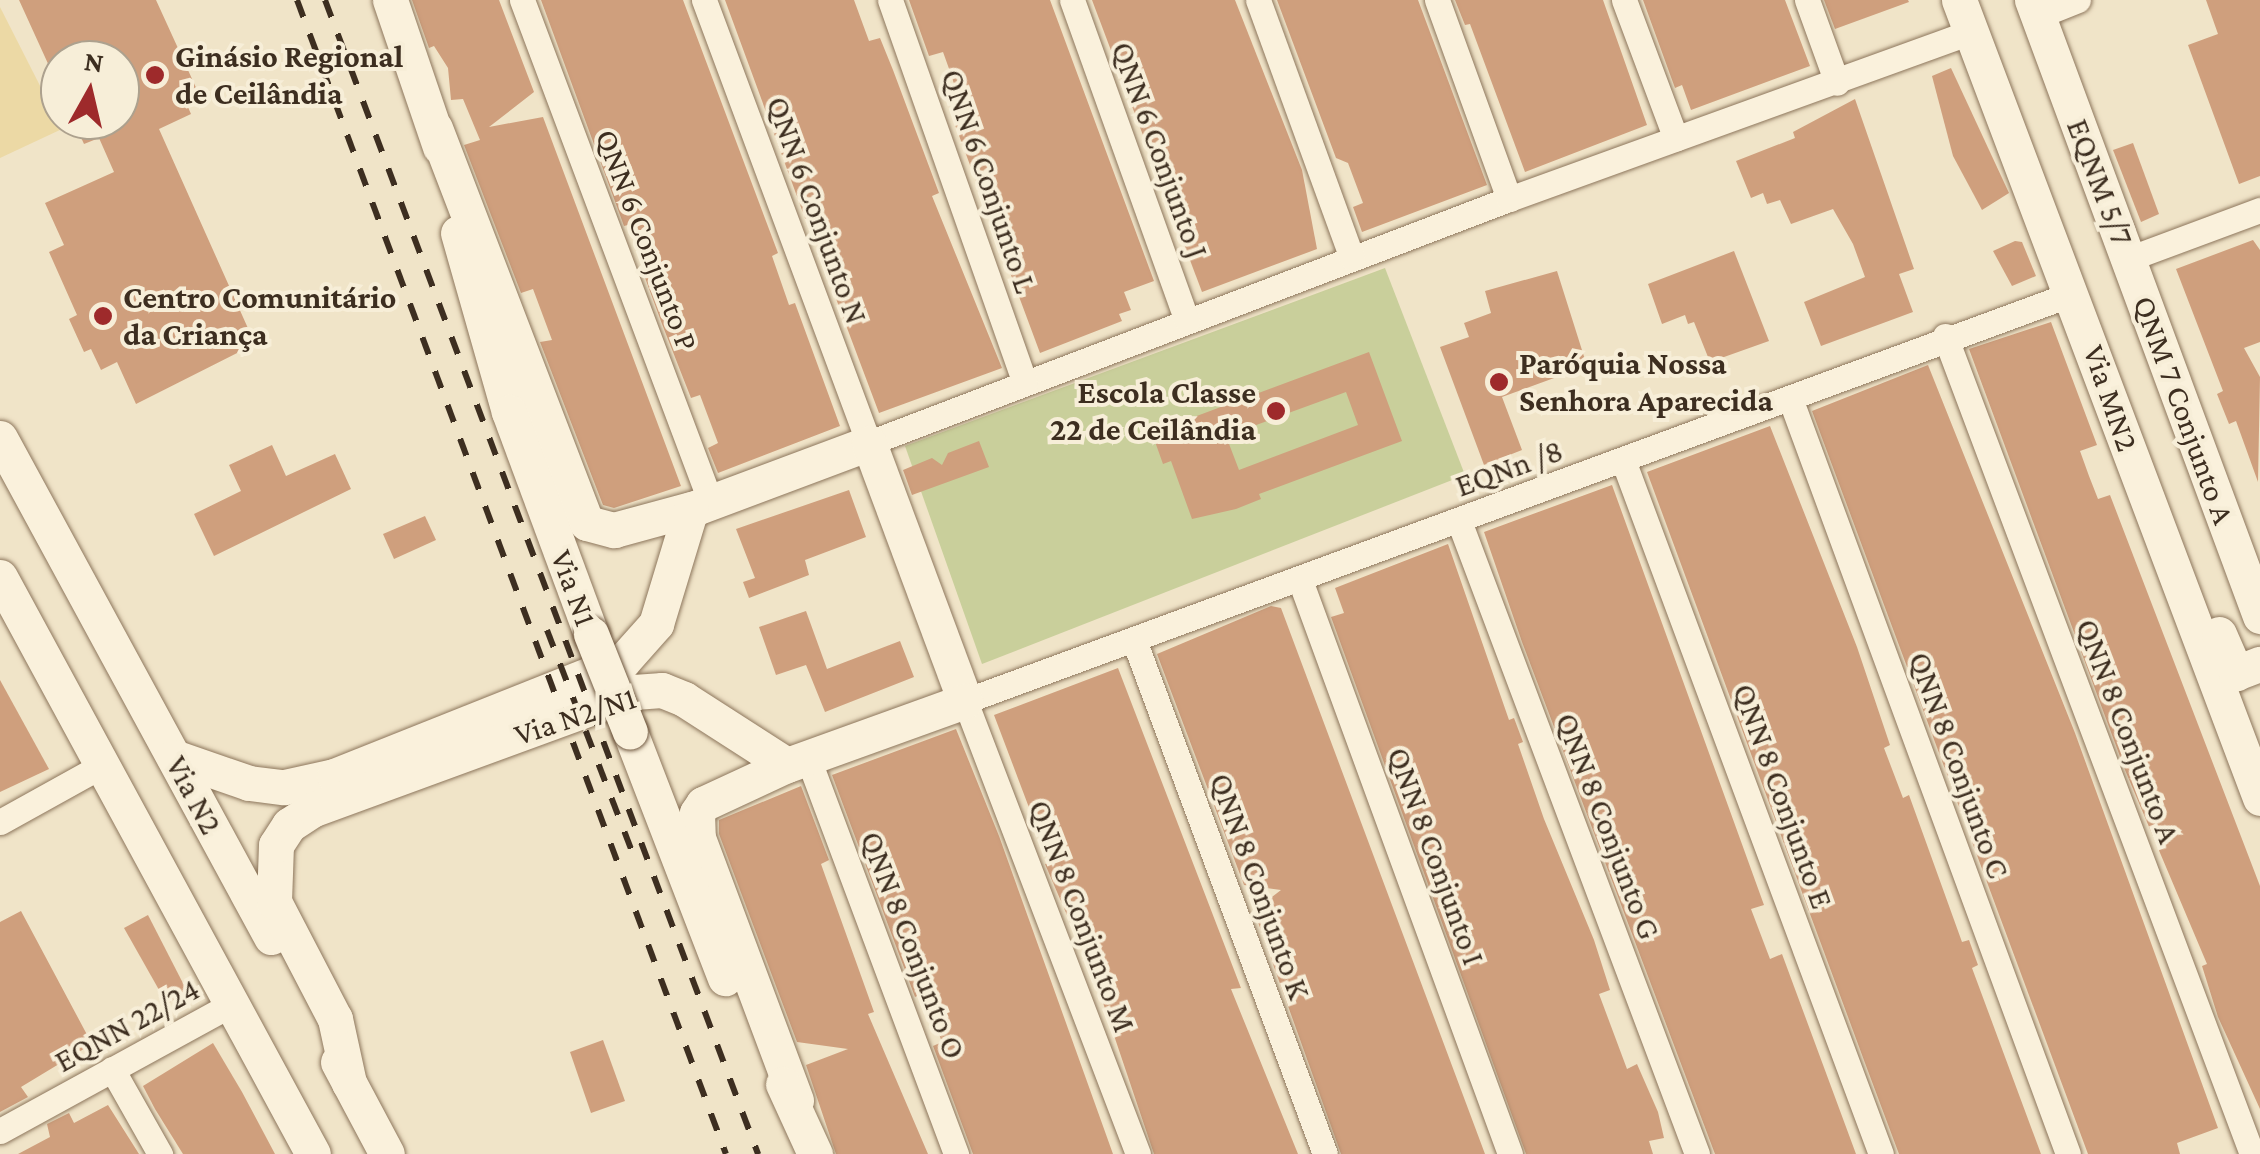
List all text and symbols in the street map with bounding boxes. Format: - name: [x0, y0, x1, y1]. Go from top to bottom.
- street label: QNN 6 Conjunto J: [1103, 36, 1217, 264]
- place label: Ginásio Regional de Ceilândia: [175, 38, 403, 113]
- north arrow: [40, 40, 140, 140]
- text: N: [82, 45, 106, 78]
- marker: Ginásio Regional de Ceilândia: [144, 64, 166, 86]
- street label: QNN 6 Conjunto L: [933, 64, 1045, 298]
- street label: QNN 6 Conjunto N: [758, 91, 876, 329]
- street label: EQNM 5/7: [2058, 113, 2142, 251]
- street label: QNN 6 Conjunto P: [587, 124, 707, 356]
- place label: Centro Comunitário da Criança: [123, 279, 396, 354]
- street label: QNM 7 Conjunto A: [2125, 291, 2243, 529]
- marker: Centro Comunitário da Criança: [92, 305, 114, 327]
- street label: Via MN2: [2075, 340, 2147, 456]
- place label: Paróquia Nossa Senhora Aparecida: [1519, 345, 1773, 420]
- marker: Paróquia Nossa Senhora Aparecida: [1488, 371, 1510, 393]
- place label: Escola Classe 22 de Ceilândia: [1050, 374, 1256, 449]
- marker: Escola Classe 22 de Ceilândia: [1265, 400, 1287, 422]
- street label: EQNn /8: [1450, 431, 1568, 505]
- street label: Via N1: [543, 544, 605, 632]
- street label: QNN 8 Conjunto A: [2068, 613, 2188, 849]
- street label: QNN 8 Conjunto C: [1900, 647, 2018, 883]
- street label: Via N2/N1: [509, 678, 641, 754]
- street label: QNN 8 Conjunto E: [1725, 678, 1841, 914]
- street label: QNN 8 Conjunto G: [1547, 707, 1669, 945]
- street label: QNN 8 Conjunto I: [1379, 742, 1493, 970]
- street label: Via N2: [158, 749, 230, 841]
- street label: QNN 8 Conjunto K: [1201, 768, 1319, 1004]
- street label: QNN 8 Conjunto M: [1020, 795, 1144, 1037]
- street label: QNN 8 Conjunto O: [852, 826, 974, 1064]
- street label: EQNN 22/24: [48, 970, 206, 1080]

